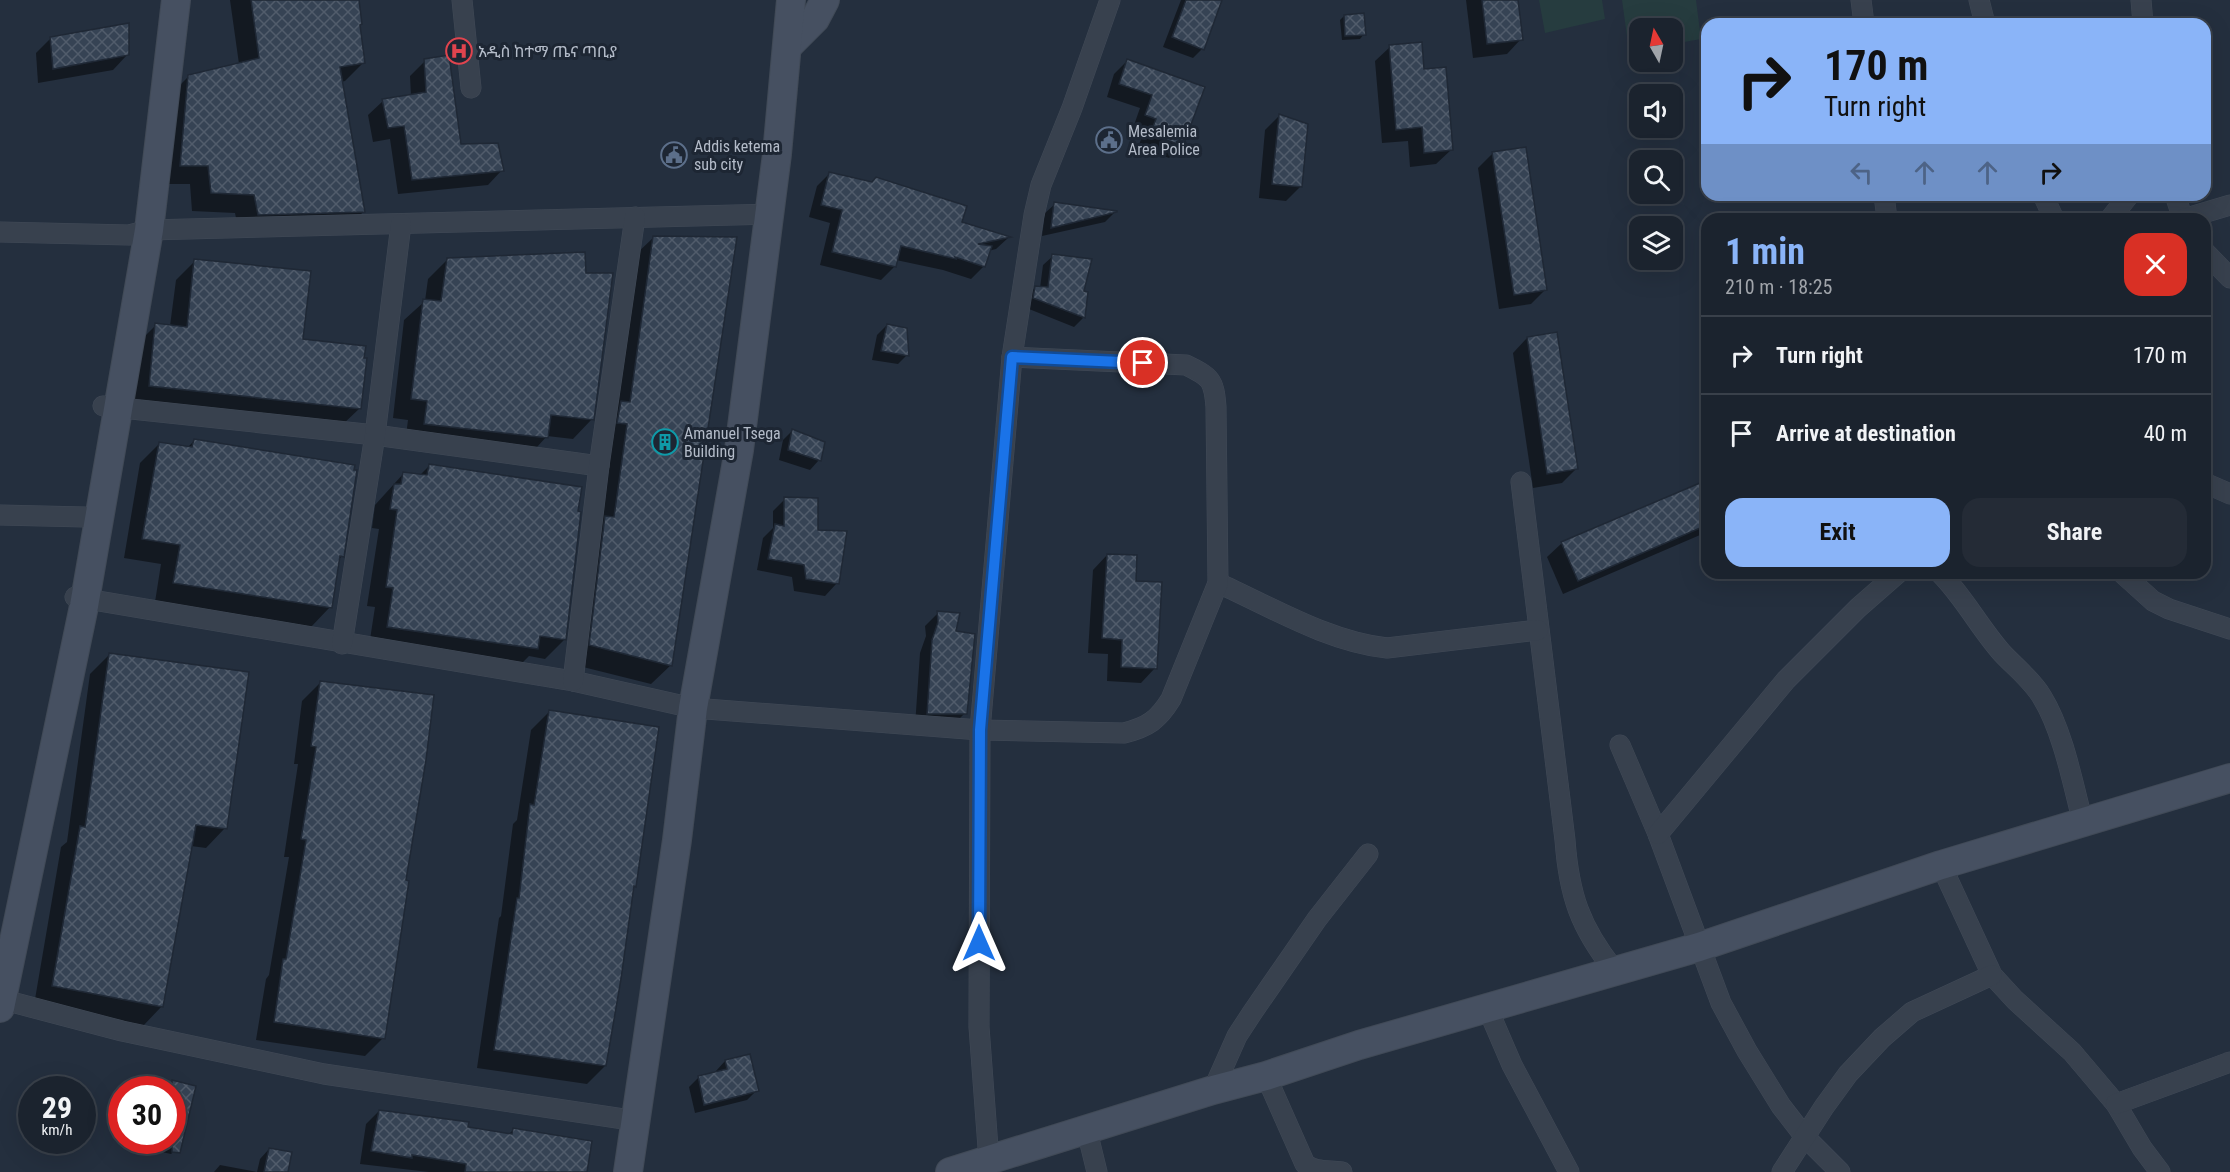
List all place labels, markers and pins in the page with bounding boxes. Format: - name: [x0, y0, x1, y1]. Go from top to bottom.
- hospital icon: አዲስ ከተማ ጤና ጣቢያ: [444, 36, 474, 66]
- place label: አዲስ ከተማ ጤና ጣቢያ: [478, 42, 617, 61]
- place label: Mesalemia Area Police: [1128, 122, 1200, 159]
- public building icon: Mesalemia Area Police: [1094, 125, 1124, 155]
- place label: Addis ketema sub city: [694, 137, 780, 174]
- public building icon: Addis ketema sub city: [659, 140, 689, 170]
- pin: [1117, 337, 1168, 388]
- place label: Amanuel Tsega Building: [684, 424, 781, 461]
- building icon: Amanuel Tsega Building: [650, 427, 680, 457]

